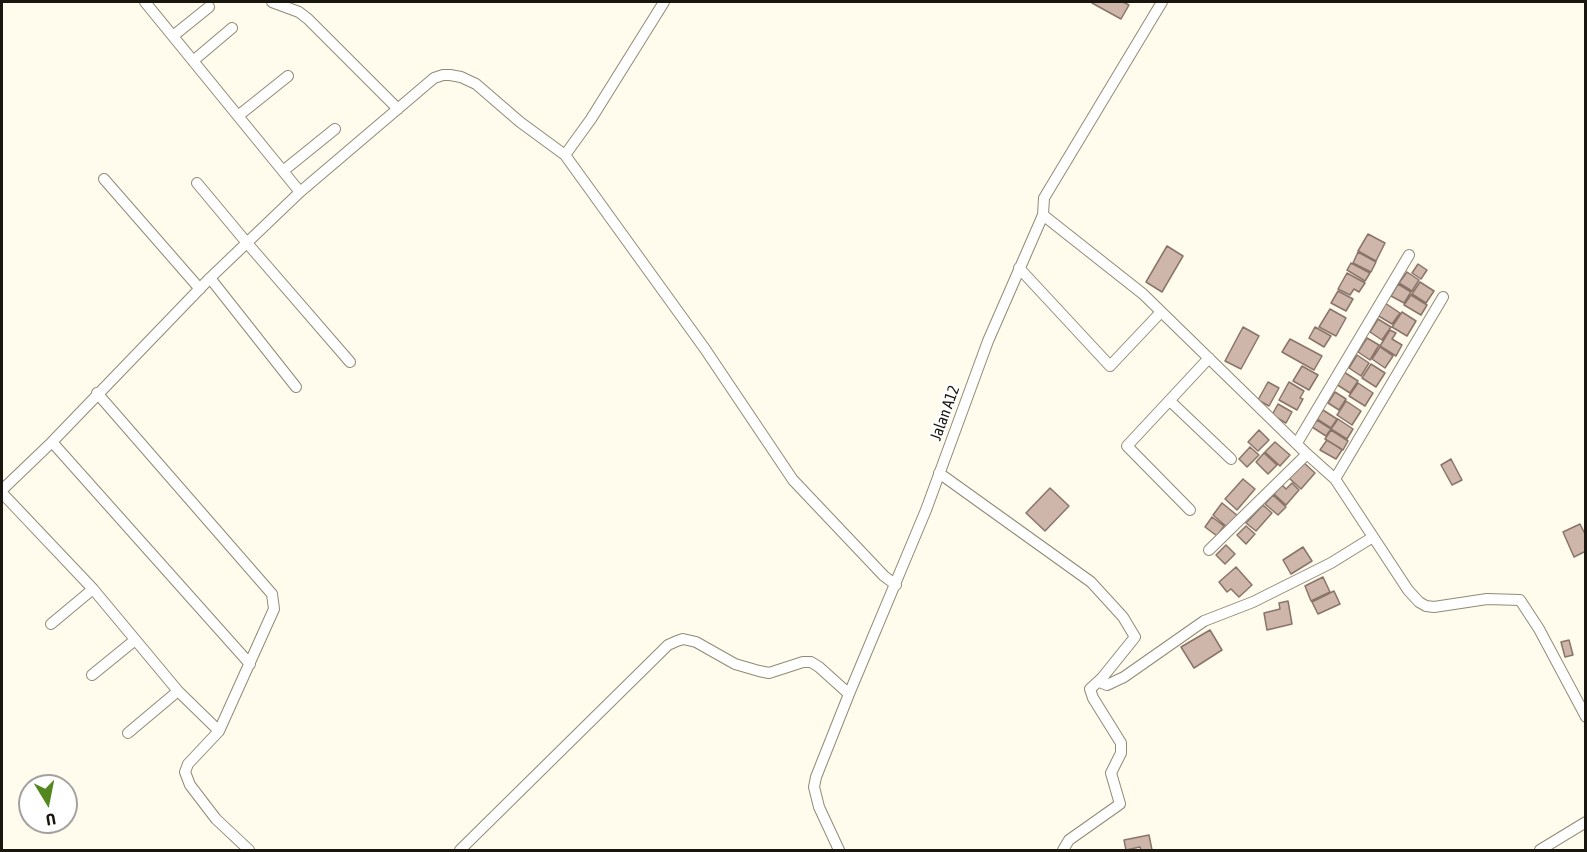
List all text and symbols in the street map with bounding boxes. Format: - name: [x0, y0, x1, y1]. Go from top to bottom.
- street label: Jalan A12: [926, 383, 964, 443]
- north arrow: [18, 774, 78, 834]
- text: U: [45, 810, 57, 829]

